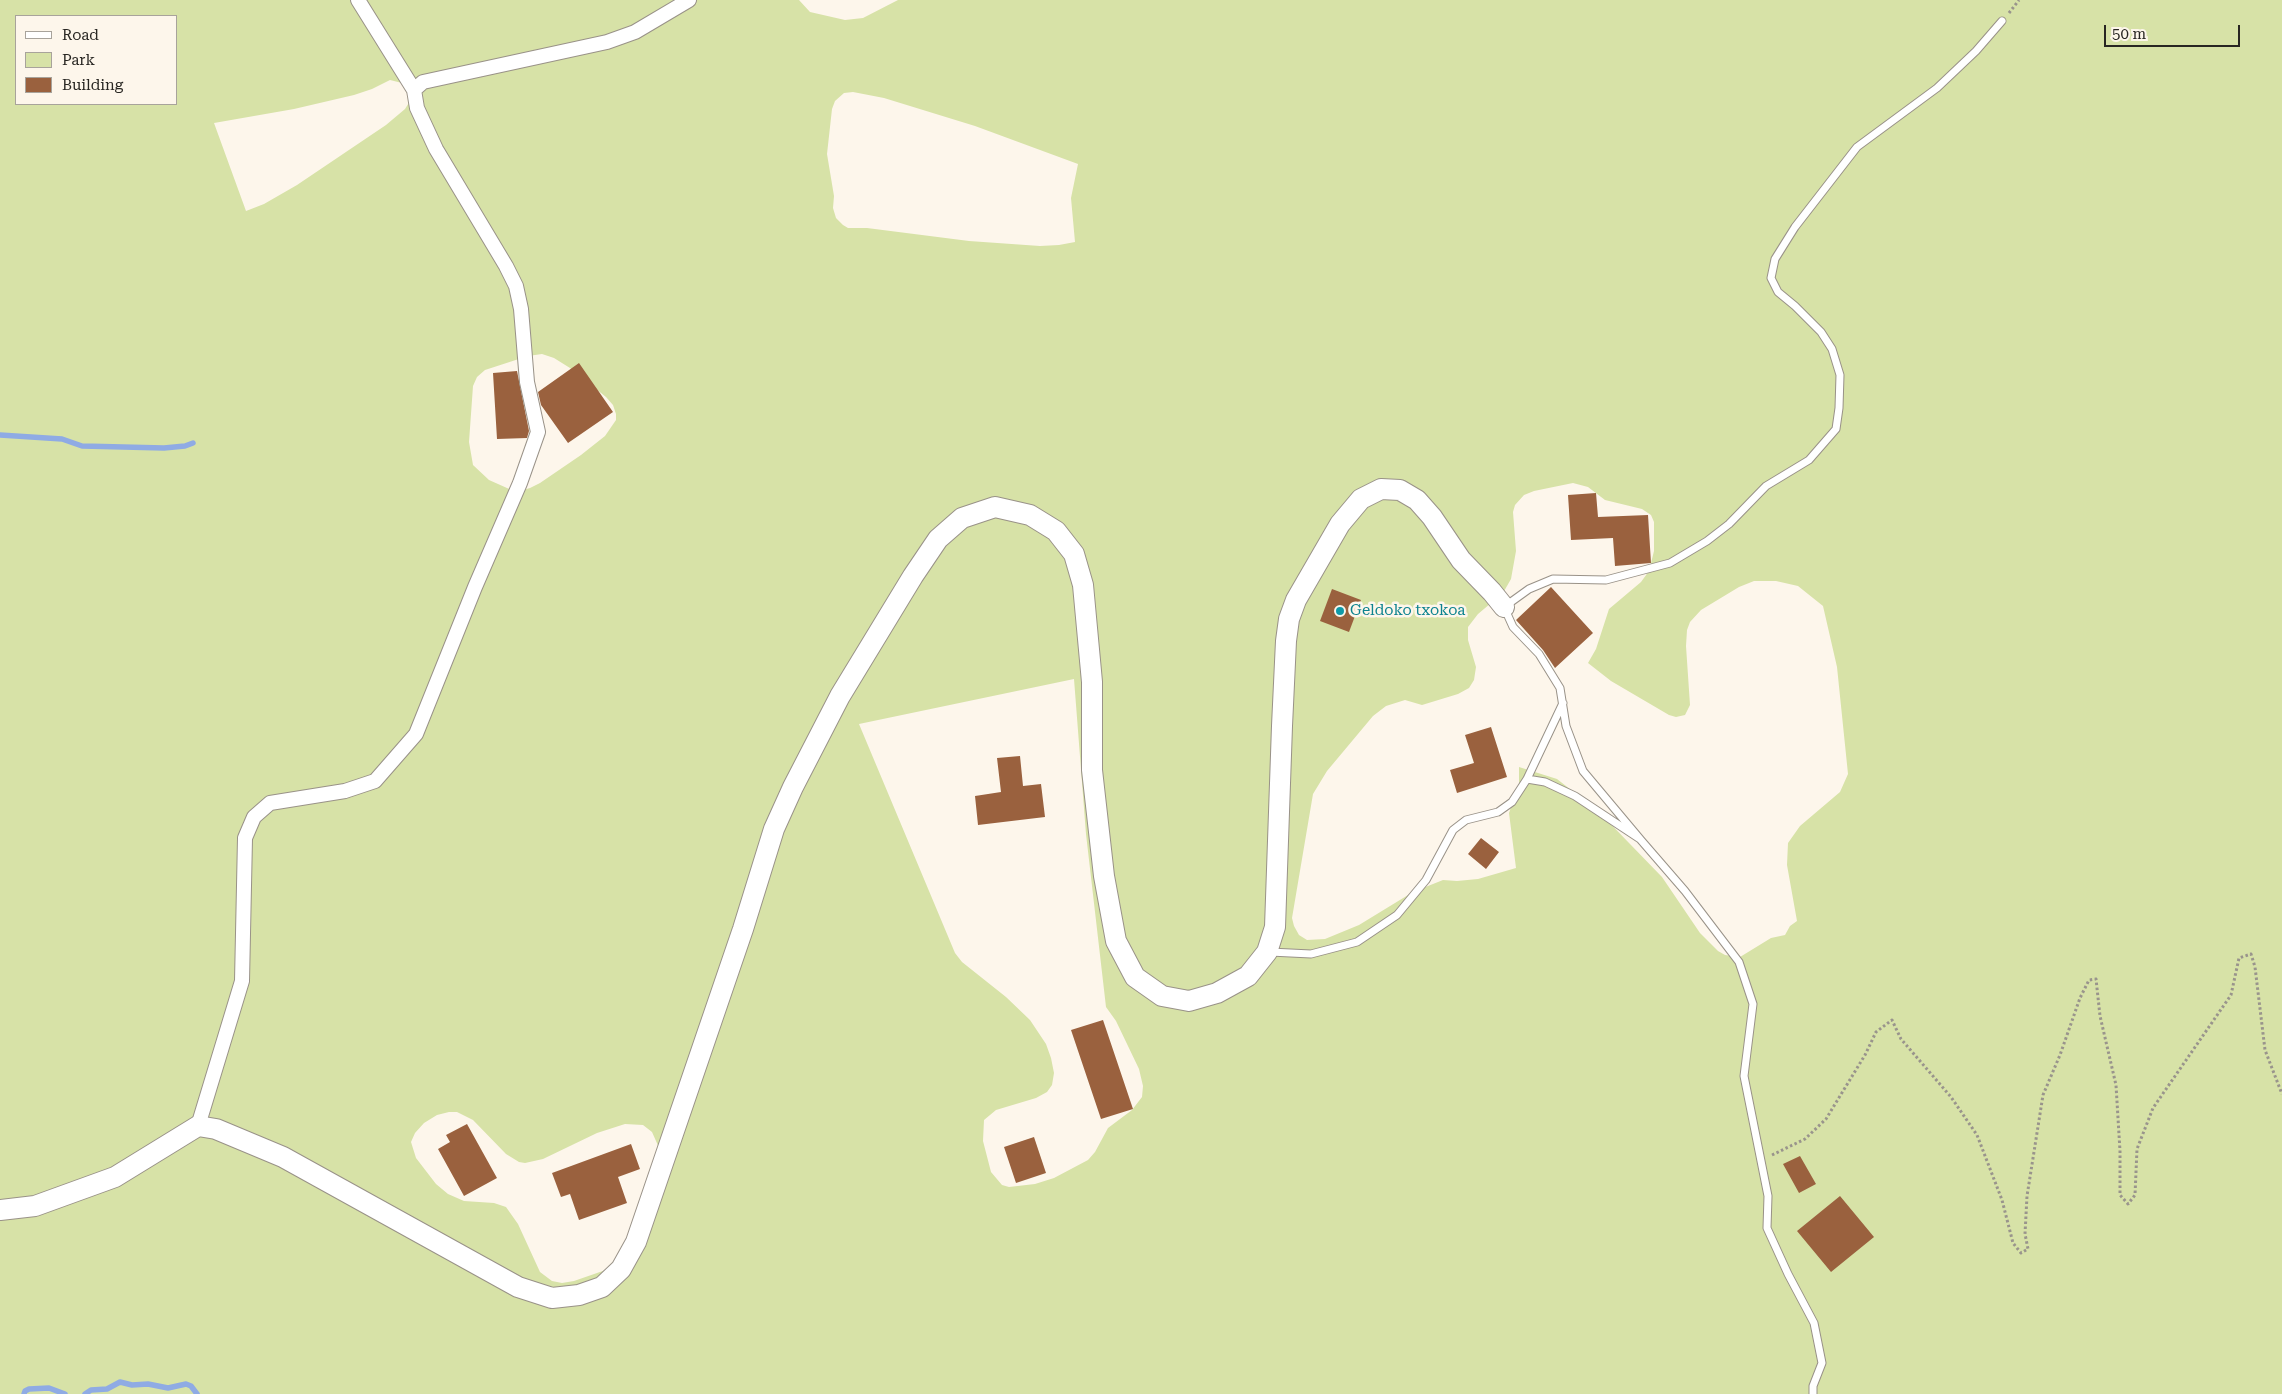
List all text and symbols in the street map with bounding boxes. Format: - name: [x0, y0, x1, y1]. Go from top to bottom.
- legend: [15, 15, 178, 105]
- scale bar: [2107, 15, 2243, 47]
- text: 50 m: [2112, 25, 2146, 43]
- text: Road: [62, 26, 99, 44]
- text: Park: [62, 51, 95, 69]
- text: Building: [62, 76, 123, 94]
- place label: Geldoko txokoa: [1350, 602, 1465, 620]
- marker: Geldoko txokoa: [1334, 605, 1346, 617]

